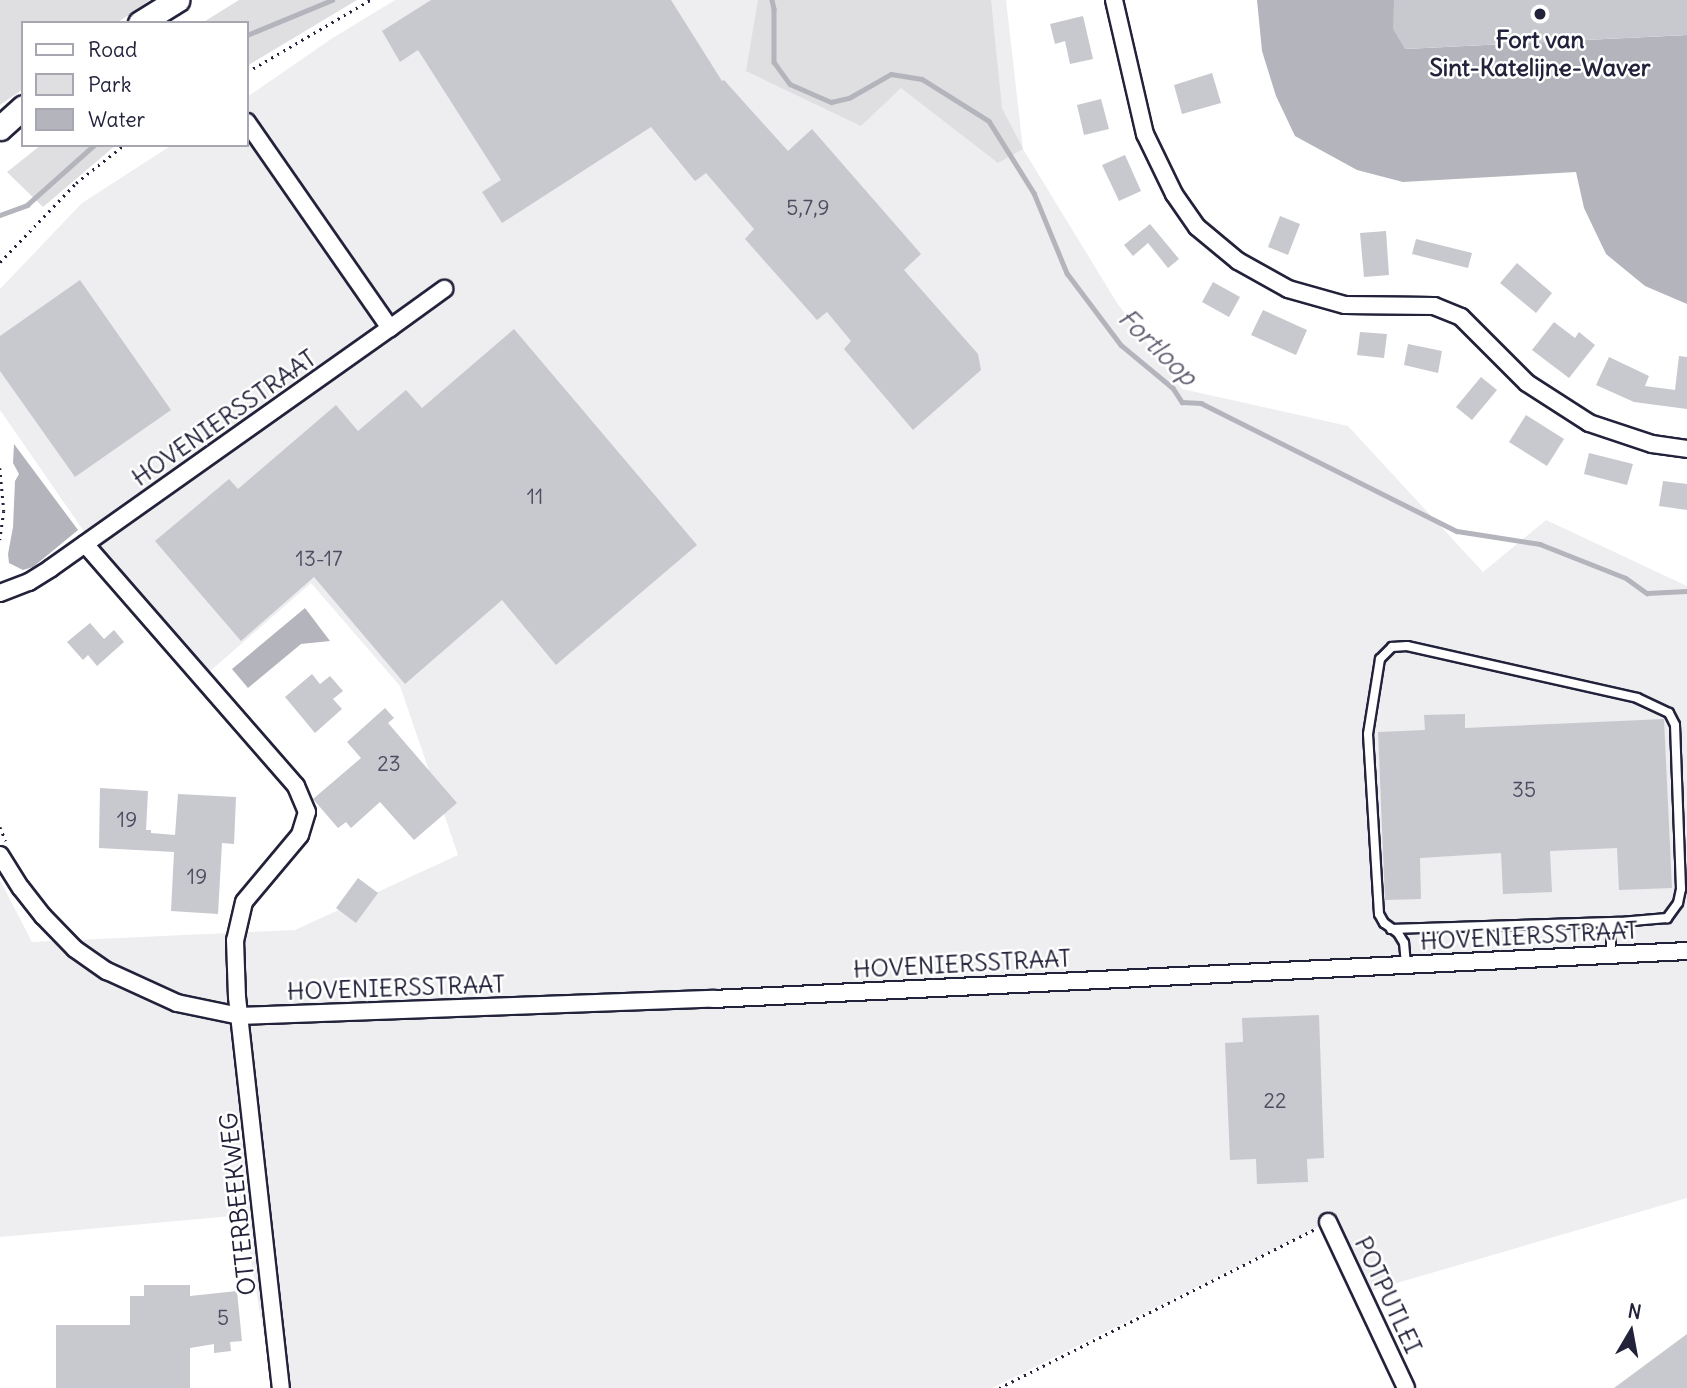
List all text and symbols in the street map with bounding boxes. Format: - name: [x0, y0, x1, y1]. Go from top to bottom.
- marker: Fort van Sint-Katelijne-Waver: [1532, 6, 1548, 22]
- legend: [21, 21, 248, 147]
- place label: Fort van Sint-Katelijne-Waver: [1429, 26, 1651, 82]
- text: Road: [88, 36, 137, 63]
- text: Park: [88, 71, 131, 98]
- text: Water: [88, 106, 145, 133]
- house number: 5,7,9: [786, 195, 830, 221]
- water label: Fortloop: [1112, 302, 1204, 392]
- street label: HOVENIERSSTRAAT: [126, 344, 322, 492]
- house number: 11: [527, 484, 543, 510]
- house number: 13-17: [296, 546, 342, 572]
- house number: 23: [377, 751, 401, 777]
- house number: 35: [1512, 777, 1536, 803]
- house number: 19: [117, 807, 137, 833]
- house number: 19: [187, 864, 207, 890]
- street label: HOVENIERSSTRAAT: [1419, 916, 1639, 956]
- street label: HOVENIERSSTRAAT: [852, 944, 1072, 984]
- street label: HOVENIERSSTRAAT: [287, 970, 505, 1006]
- house number: 22: [1263, 1088, 1287, 1114]
- street label: OTTERBEEKWEG: [214, 1111, 262, 1297]
- street label: POTPUTLEI: [1348, 1232, 1428, 1358]
- north arrow: [1596, 1297, 1666, 1367]
- text: N: [1626, 1298, 1643, 1324]
- house number: 5: [217, 1305, 229, 1331]

